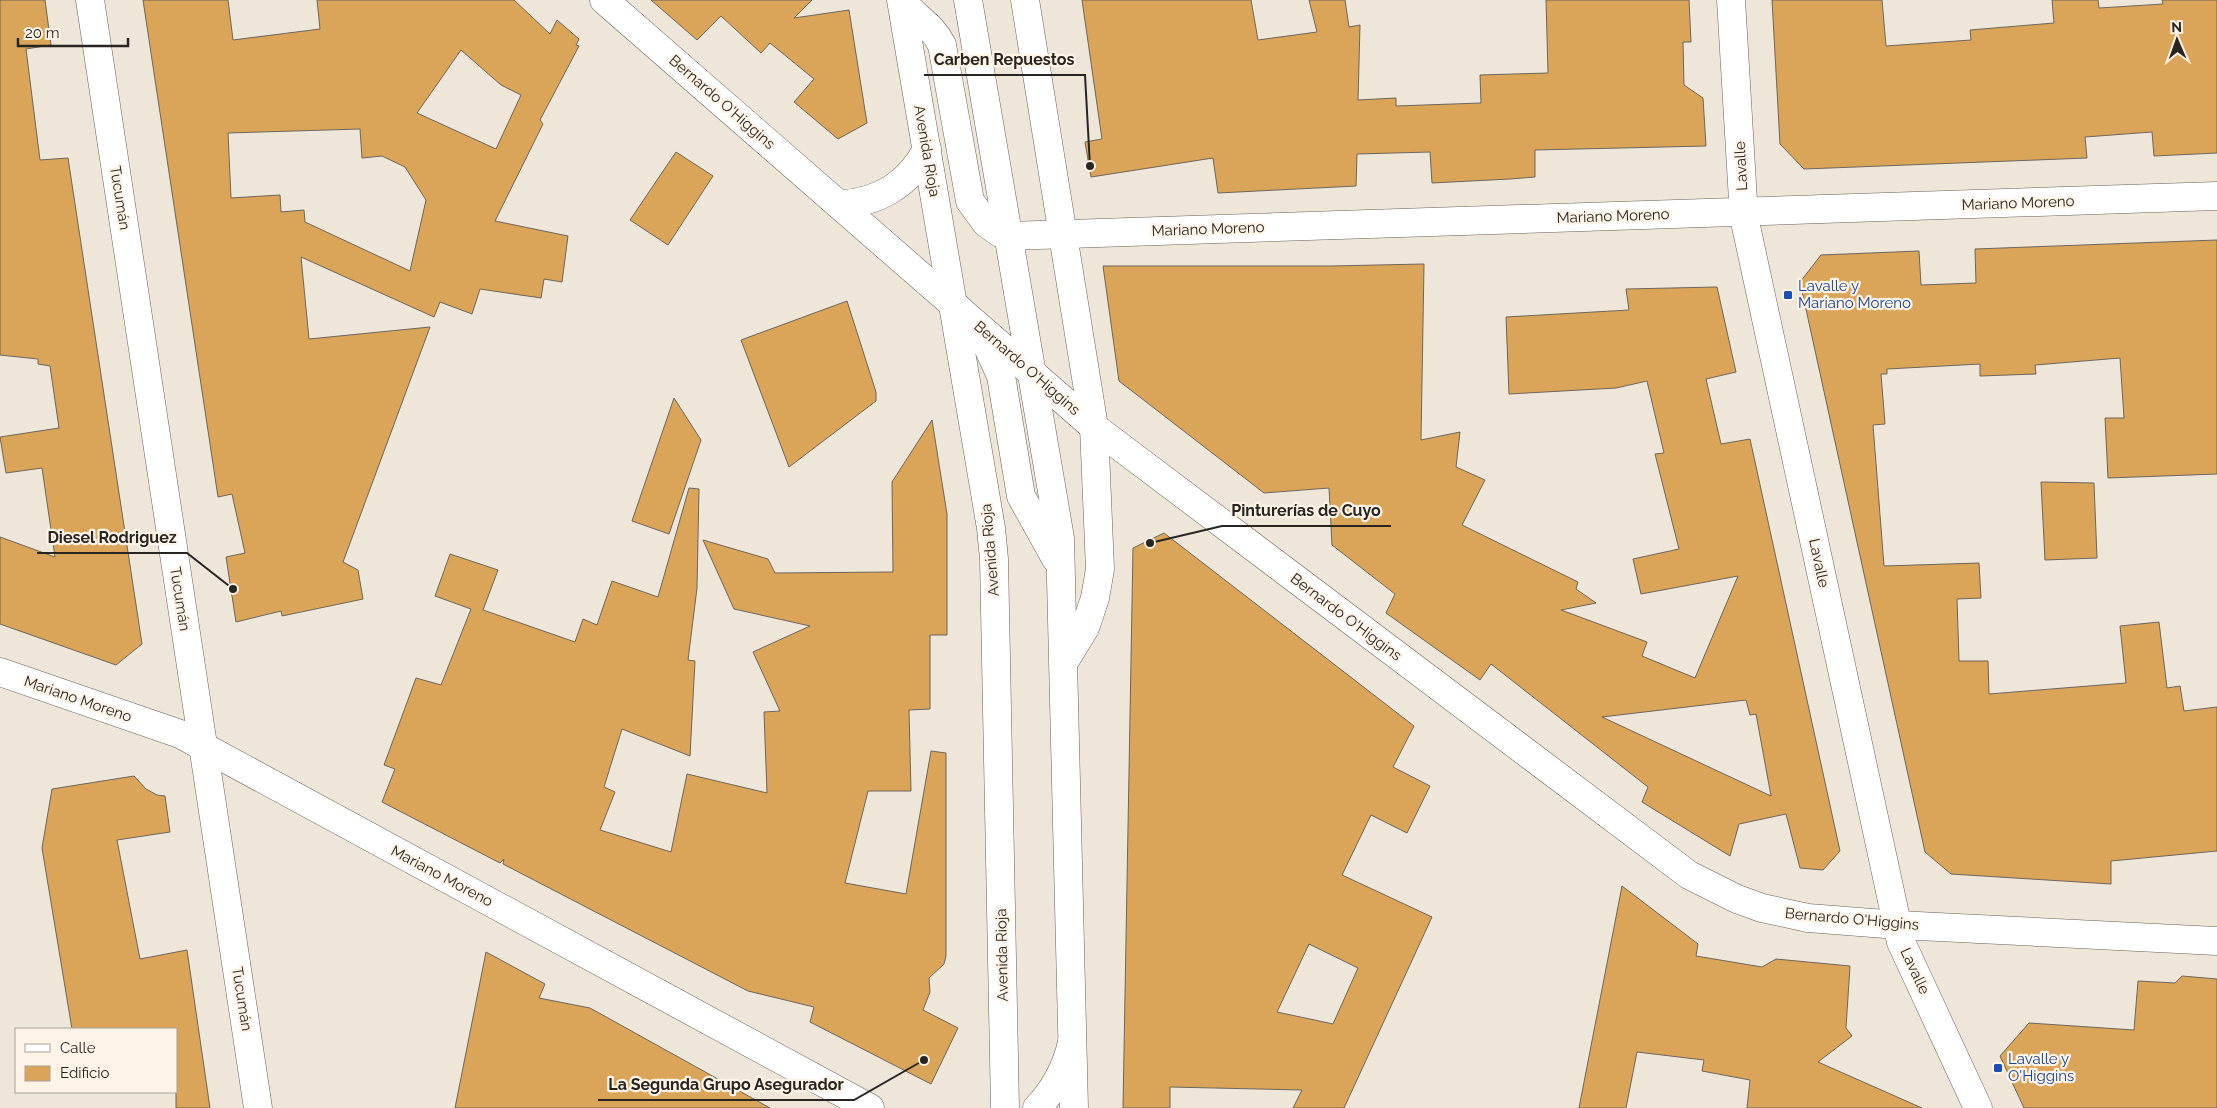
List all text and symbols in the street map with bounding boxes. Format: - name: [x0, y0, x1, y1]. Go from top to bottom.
- scale bar: [18, 15, 128, 47]
- north arrow: [2152, 15, 2202, 65]
- text: N: [2171, 19, 2182, 35]
- text: 20 m: [25, 24, 60, 42]
- callout: Carben Repuestos: [924, 44, 1085, 75]
- text: Carben Repuestos: [934, 50, 1074, 69]
- street label: Bernardo O'Higgins: [665, 51, 779, 153]
- street label: Avenida Rioja: [910, 104, 944, 198]
- street label: Lavalle: [1731, 141, 1751, 191]
- street label: Tucumán: [106, 165, 134, 231]
- street label: Mariano Moreno: [1961, 192, 2075, 214]
- street label: Mariano Moreno: [1556, 205, 1670, 227]
- street label: Mariano Moreno: [1151, 218, 1265, 240]
- place label: Lavalle y Mariano Moreno: [1798, 277, 1911, 312]
- marker: Lavalle y Mariano Moreno: [1782, 289, 1794, 301]
- street label: Bernardo O'Higgins: [970, 317, 1084, 419]
- callout: Pinturerías de Cuyo: [1222, 495, 1391, 526]
- text: Pinturerías de Cuyo: [1231, 501, 1381, 520]
- street label: Avenida Rioja: [977, 503, 1003, 597]
- callout: Diesel Rodriguez: [37, 522, 187, 553]
- text: Diesel Rodriguez: [47, 528, 177, 547]
- street label: Lavalle: [1805, 537, 1833, 589]
- street label: Tucumán: [166, 566, 194, 632]
- street label: Bernardo O'Higgins: [1287, 569, 1405, 665]
- street label: Mariano Moreno: [22, 672, 134, 726]
- street label: Mariano Moreno: [388, 842, 496, 910]
- street label: Bernardo O'Higgins: [1784, 904, 1920, 934]
- street label: Avenida Rioja: [992, 908, 1012, 1002]
- street label: Lavalle: [1896, 945, 1934, 997]
- street label: Tucumán: [228, 966, 256, 1032]
- legend: [15, 1028, 178, 1093]
- text: Calle: [60, 1039, 96, 1057]
- place label: Lavalle y O'Higgins: [2008, 1050, 2074, 1085]
- marker: Lavalle y O'Higgins: [1992, 1062, 2004, 1074]
- text: Edificio: [60, 1064, 110, 1082]
- callout: La Segunda Grupo Asegurador: [598, 1069, 854, 1100]
- text: La Segunda Grupo Asegurador: [608, 1075, 844, 1094]

